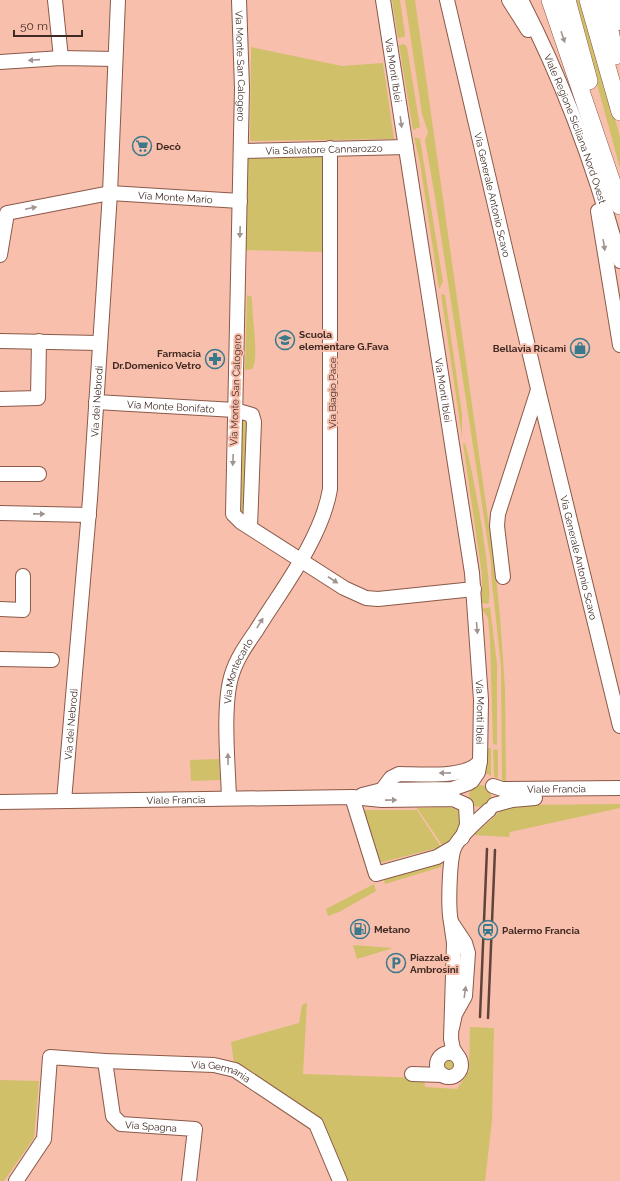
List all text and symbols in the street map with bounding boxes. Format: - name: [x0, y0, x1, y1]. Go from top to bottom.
- street label: Via Monte San Calogero: [233, 10, 247, 122]
- scale bar: [14, 12, 82, 38]
- text: 50 m: [20, 19, 48, 33]
- one-way arrow: [560, 31, 566, 43]
- street label: Via Monti Iblei: [383, 37, 404, 103]
- street label: Viale Regione Siciliana Nord Ovest: [542, 52, 608, 206]
- one-way arrow: [28, 56, 40, 63]
- one-way arrow: [398, 116, 404, 128]
- street label: Via Generale Antonio Scavo: [472, 131, 512, 258]
- supermarket icon: Decò: [131, 135, 153, 157]
- place label: Decò: [156, 141, 181, 152]
- street label: Via Salvatore Cannarozzo: [265, 143, 383, 156]
- street label: Via Monte Mario: [138, 190, 213, 205]
- one-way arrow: [25, 205, 37, 211]
- one-way arrow: [237, 226, 243, 239]
- one-way arrow: [601, 239, 607, 251]
- school or university icon: Scuola elementare G.Fava: [274, 329, 296, 351]
- place label: Scuola elementare G.Fava: [299, 329, 389, 352]
- street label: Via Monte San Calogero: [228, 334, 243, 446]
- shop icon: Bellavia Ricami: [569, 337, 591, 359]
- place label: Bellavia Ricami: [493, 343, 566, 354]
- place label: Farmacia Dr.Domenico Vetro: [112, 348, 201, 371]
- pharmacy icon: Farmacia Dr.Domenico Vetro: [204, 348, 226, 370]
- street label: Via Biagio Pace: [327, 357, 338, 429]
- street label: Via Monti Iblei: [433, 357, 454, 423]
- street label: Via dei Nebrodi: [89, 365, 105, 437]
- street label: Via Monte Bonifato: [127, 399, 215, 415]
- one-way arrow: [230, 454, 236, 467]
- street label: Via Generale Antonio Scavo: [558, 494, 599, 621]
- one-way arrow: [33, 511, 46, 517]
- one-way arrow: [327, 577, 339, 584]
- one-way arrow: [257, 617, 264, 629]
- one-way arrow: [473, 622, 480, 634]
- street label: Via Montecarlo: [222, 636, 255, 704]
- street label: Via Monti Iblei: [474, 679, 486, 744]
- street label: Via dei Nebrodi: [63, 688, 80, 760]
- one-way arrow: [225, 752, 231, 765]
- one-way arrow: [439, 770, 451, 777]
- street label: Viale Francia: [527, 783, 586, 795]
- street label: Viale Francia: [146, 794, 206, 806]
- one-way arrow: [385, 797, 398, 803]
- fuel station icon: Metano: [349, 918, 371, 940]
- station icon: Palermo Francia: [477, 919, 499, 941]
- place label: Metano: [374, 924, 410, 935]
- place label: Palermo Francia: [502, 925, 580, 936]
- parking icon: Piazzale Ambrosini: [385, 952, 407, 974]
- place label: Piazzale Ambrosini: [410, 952, 458, 975]
- one-way arrow: [462, 986, 468, 998]
- street label: Via Germania: [191, 1059, 252, 1085]
- street label: Via Spagna: [125, 1119, 177, 1134]

